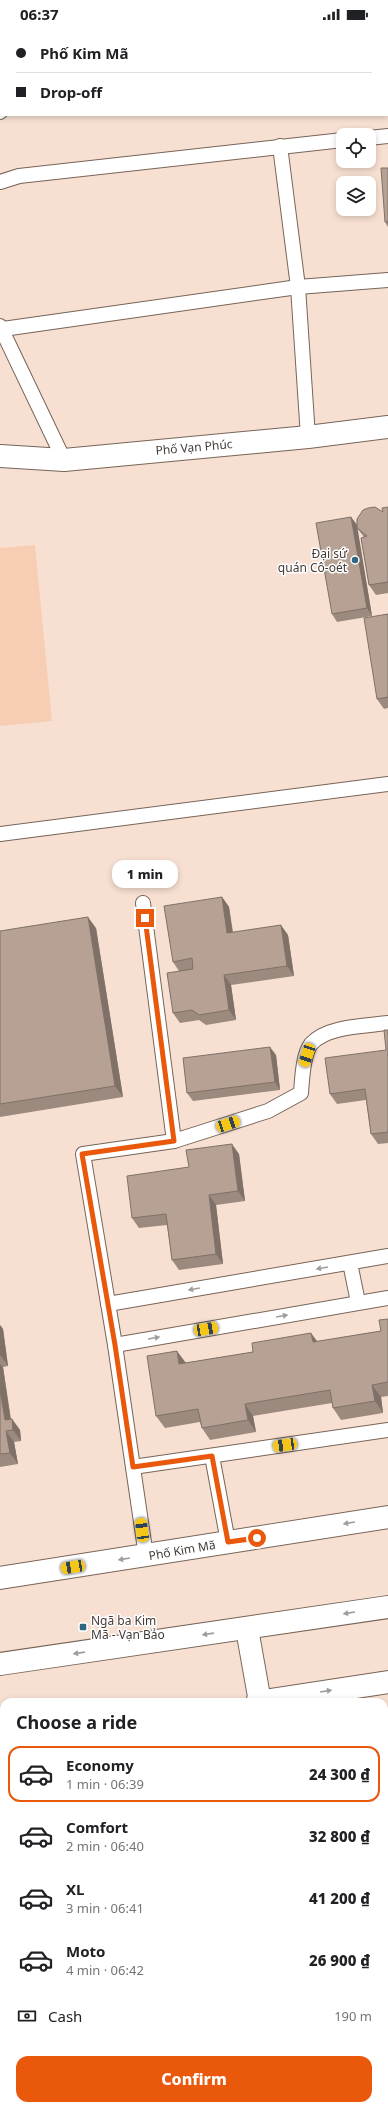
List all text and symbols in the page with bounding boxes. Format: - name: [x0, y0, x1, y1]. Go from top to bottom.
- text: 06:37: [20, 4, 59, 24]
- text: Phố Kim Mã: [40, 43, 128, 63]
- text: Drop-off: [40, 82, 102, 102]
- map controls: [336, 128, 376, 216]
- button: locate: [336, 128, 376, 168]
- button: layers: [336, 176, 376, 216]
- street label: Phố Vạn Phúc: [155, 435, 233, 459]
- place label: Đại sứ quán Cô-oét: [278, 545, 348, 576]
- marker: Đại sứ quán Cô-oét: [350, 555, 360, 565]
- callout: 1 min: [112, 860, 178, 888]
- text: 1 min: [127, 865, 163, 883]
- route end: [136, 909, 154, 927]
- car: [298, 1042, 316, 1068]
- car: [215, 1115, 241, 1133]
- one-way arrow: [316, 1265, 328, 1271]
- one-way arrow: [188, 1287, 200, 1293]
- one-way arrow: [276, 1312, 288, 1318]
- car: [193, 1321, 219, 1337]
- one-way arrow: [148, 1335, 160, 1341]
- car: [272, 1437, 298, 1453]
- car: [134, 1517, 150, 1543]
- one-way arrow: [343, 1520, 356, 1526]
- route start: [248, 1529, 266, 1547]
- street label: Phố Kim Mã: [147, 1536, 217, 1564]
- one-way arrow: [118, 1556, 130, 1562]
- car: [60, 1559, 86, 1575]
- one-way arrow: [343, 1610, 356, 1616]
- place label: Ngã ba Kim Mã - Vạn Bảo: [91, 1612, 165, 1643]
- marker: Ngã ba Kim Mã - Vạn Bảo: [78, 1622, 88, 1632]
- one-way arrow: [202, 1631, 214, 1637]
- one-way arrow: [73, 1650, 85, 1656]
- one-way arrow: [320, 1688, 332, 1694]
- text: Choose a ride: [16, 1710, 137, 1734]
- text: Economy: [66, 1755, 134, 1775]
- icon: car: [18, 1756, 54, 1792]
- text: 24 300 ₫: [309, 1764, 370, 1784]
- text: 1 min · 06:39: [66, 1775, 144, 1793]
- text: Comfort: [66, 1817, 128, 1837]
- icon: car: [18, 1818, 54, 1854]
- text: 32 800 ₫: [309, 1826, 370, 1846]
- text: 2 min · 06:40: [66, 1837, 144, 1855]
- text: XL: [66, 1879, 84, 1899]
- icon: car: [18, 1880, 54, 1916]
- text: 41 200 ₫: [309, 1888, 370, 1908]
- text: 3 min · 06:41: [66, 1899, 144, 1917]
- text: Moto: [66, 1941, 105, 1961]
- icon: car: [18, 1942, 54, 1978]
- text: 26 900 ₫: [309, 1950, 370, 1970]
- text: 4 min · 06:42: [66, 1961, 144, 1979]
- icon: cash: [16, 2005, 38, 2027]
- text: Cash: [48, 2006, 82, 2026]
- text: 190 m: [334, 2007, 372, 2025]
- button: Confirm: [16, 2056, 372, 2102]

